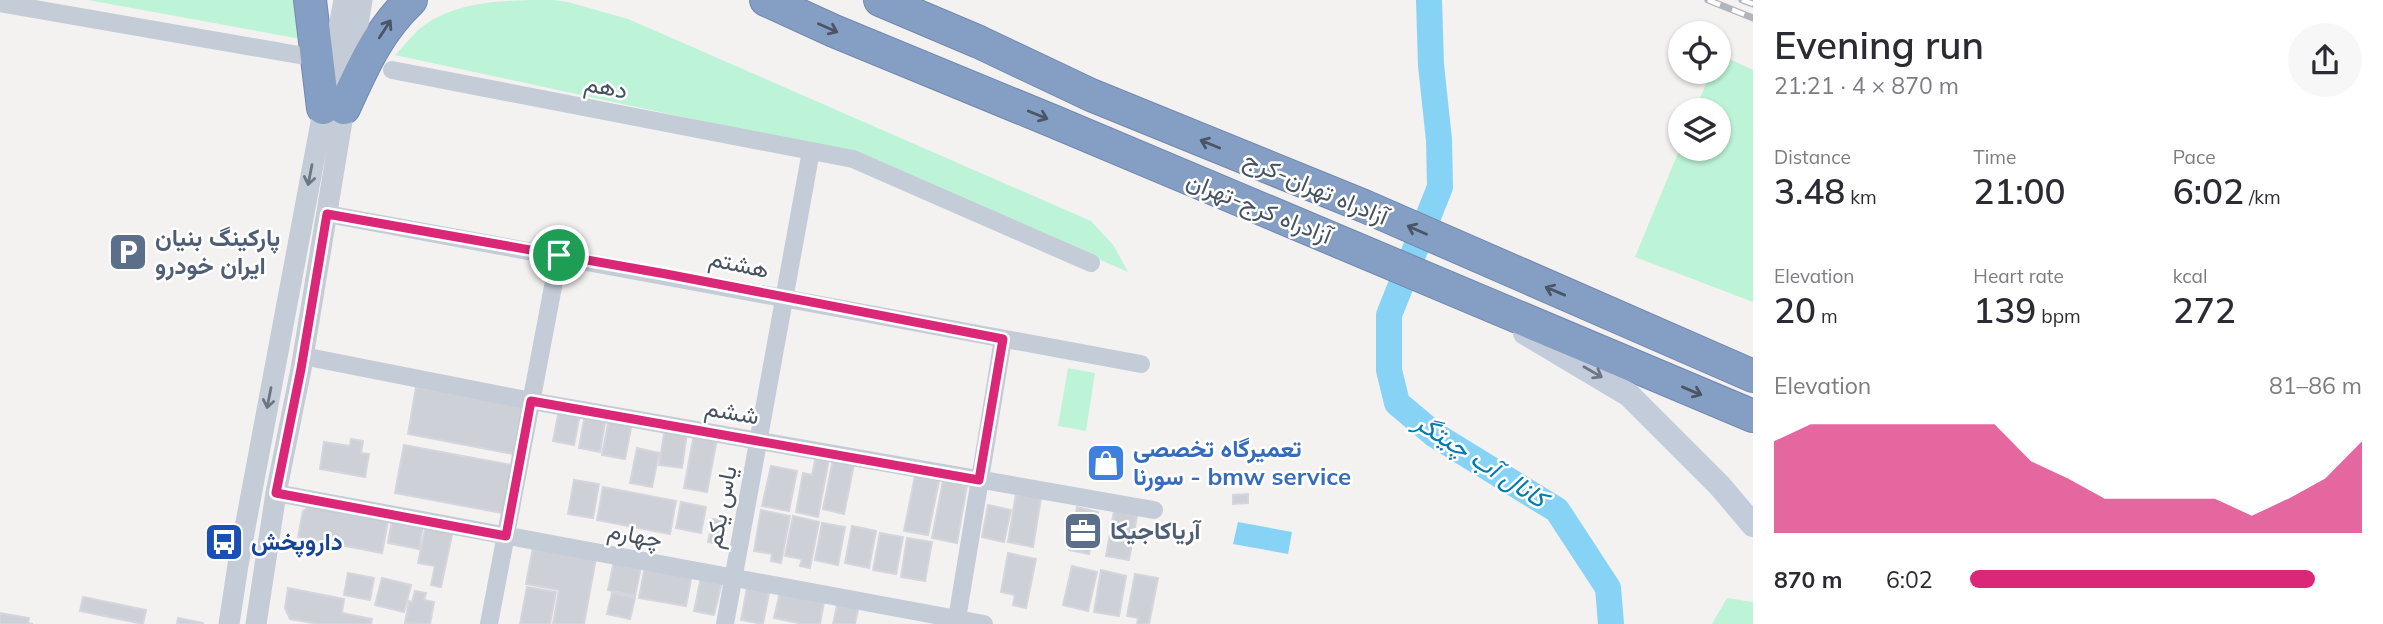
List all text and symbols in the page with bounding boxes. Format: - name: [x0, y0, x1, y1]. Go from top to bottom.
- one-way arrow: [377, 20, 392, 39]
- map controls: [1668, 21, 1731, 161]
- button: locate: [1668, 21, 1731, 84]
- text: Evening run: [1774, 21, 1984, 69]
- one-way arrow: [817, 22, 838, 35]
- button: share: [2288, 23, 2362, 97]
- street label: دهم: [582, 67, 630, 107]
- text: 21:21 · 4 × 870 m: [1774, 71, 1959, 100]
- button: layers: [1668, 98, 1731, 161]
- one-way arrow: [1027, 109, 1049, 122]
- one-way arrow: [1200, 136, 1221, 149]
- street label: آزادراه تهران-کرج: [1239, 143, 1395, 234]
- text: Distance: [1774, 145, 1851, 169]
- text: Time: [1973, 145, 2016, 169]
- text: Pace: [2173, 145, 2216, 169]
- one-way arrow: [303, 163, 316, 186]
- street label: آزادراه کرج-تهران: [1182, 164, 1339, 253]
- text: 3.48: [1774, 169, 1845, 213]
- text: 21:00: [1973, 169, 2066, 213]
- text: 6:02: [2173, 169, 2244, 213]
- text: km: [1845, 185, 1877, 209]
- text: /km: [2244, 185, 2281, 209]
- place label: پارکینگ بنیان ایران خودرو: [155, 222, 280, 281]
- one-way arrow: [1407, 223, 1428, 236]
- pin: [529, 225, 589, 285]
- parking icon: پارکینگ بنیان ایران خودرو: [107, 231, 149, 273]
- icon: arrive: [540, 236, 578, 274]
- street label: هشتم: [706, 242, 772, 286]
- text: Elevation: [1774, 264, 1854, 288]
- text: Heart rate: [1973, 264, 2064, 288]
- text: kcal: [2173, 264, 2207, 288]
- one-way arrow: [1545, 283, 1567, 296]
- text: 20: [1774, 288, 1816, 332]
- text: 139: [1973, 288, 2036, 332]
- text: 272: [2173, 288, 2236, 332]
- text: m: [1816, 304, 1838, 328]
- text: bpm: [2036, 304, 2081, 328]
- one-way arrow: [1582, 365, 1602, 379]
- text: Elevation: [1774, 371, 1871, 400]
- text: 81–86 m: [2269, 371, 2362, 400]
- one-way arrow: [1681, 385, 1703, 398]
- one-way arrow: [261, 387, 275, 409]
- street label: ششم: [702, 392, 762, 432]
- water label: کانال آب چیتگر: [1406, 403, 1558, 519]
- place label: تعمیرگاه تخصصی سورنا - bmw service: [1133, 433, 1351, 492]
- shop icon: تعمیرگاه تخصصی سورنا - bmw service: [1085, 442, 1127, 484]
- street label: یاس یکم: [697, 463, 745, 551]
- office icon: آریاکاجیکا: [1062, 510, 1104, 552]
- street label: چهارم: [605, 514, 665, 556]
- place label: آریاکاجیکا: [1110, 515, 1202, 546]
- bus stop icon: داروپخش: [203, 521, 245, 563]
- place label: داروپخش: [251, 526, 343, 558]
- text: 870 m: [1774, 565, 1842, 594]
- text: 6:02: [1886, 565, 1933, 594]

